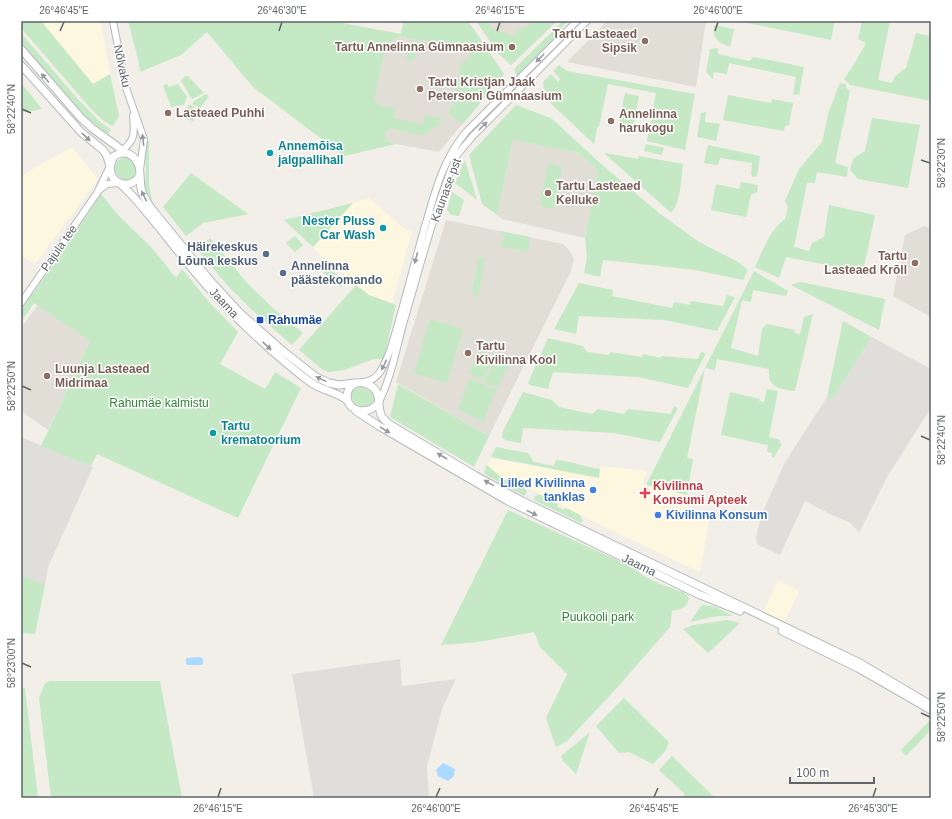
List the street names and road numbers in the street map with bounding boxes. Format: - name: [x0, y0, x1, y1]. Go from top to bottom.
- street label: Nõlvaku: [111, 43, 133, 89]
- street label: Kaunase pst: [428, 156, 464, 224]
- street label: Pajula tee: [38, 222, 80, 274]
- street label: Jaama: [207, 285, 242, 321]
- street label: Jaama: [620, 551, 659, 579]

